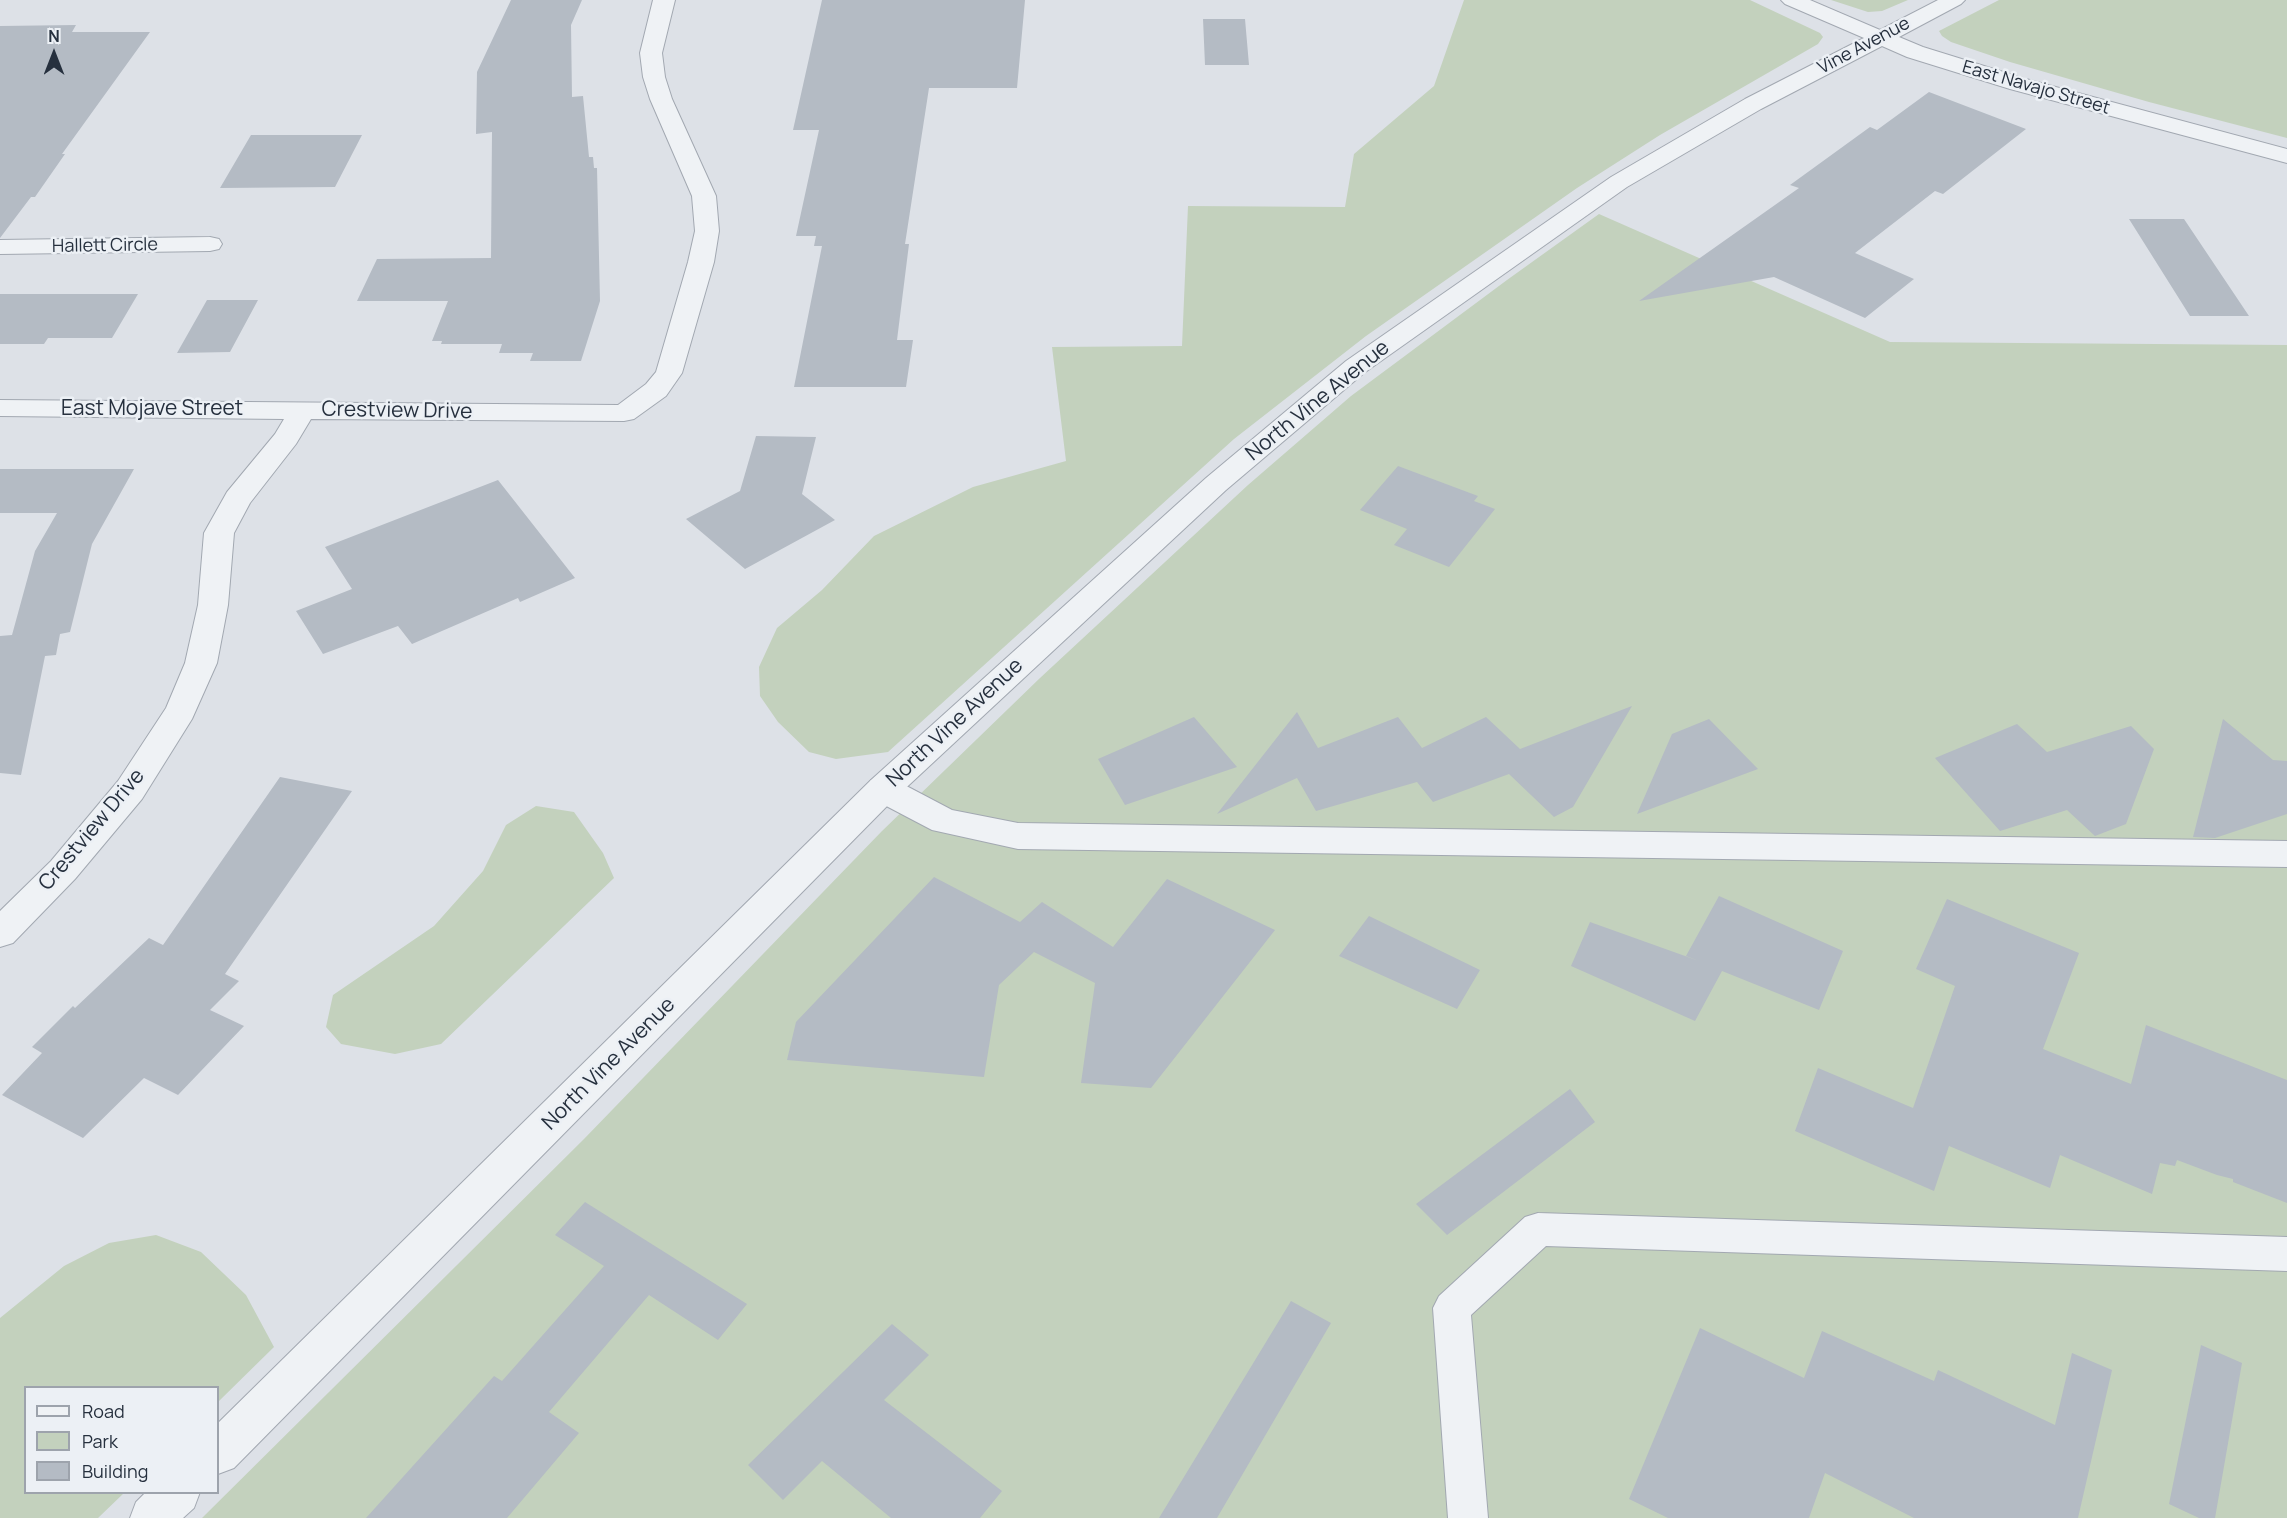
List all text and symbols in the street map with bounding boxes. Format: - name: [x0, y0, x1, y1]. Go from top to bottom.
- street label: Vine Avenue: [1814, 13, 1914, 79]
- north arrow: [24, 24, 84, 84]
- text: N: [48, 25, 60, 47]
- street label: East Navajo Street: [1960, 57, 2112, 119]
- street label: Hallett Circle: [52, 234, 158, 258]
- street label: North Vine Avenue: [1241, 335, 1395, 467]
- street label: East Mojave Street: [61, 396, 243, 422]
- street label: Crestview Drive: [321, 397, 473, 425]
- street label: North Vine Avenue: [882, 653, 1028, 793]
- street label: Crestview Drive: [34, 764, 150, 896]
- street label: North Vine Avenue: [537, 992, 681, 1136]
- legend: [24, 1386, 219, 1494]
- text: Road: [82, 1399, 125, 1423]
- text: Park: [82, 1429, 118, 1453]
- text: Building: [82, 1459, 148, 1483]

